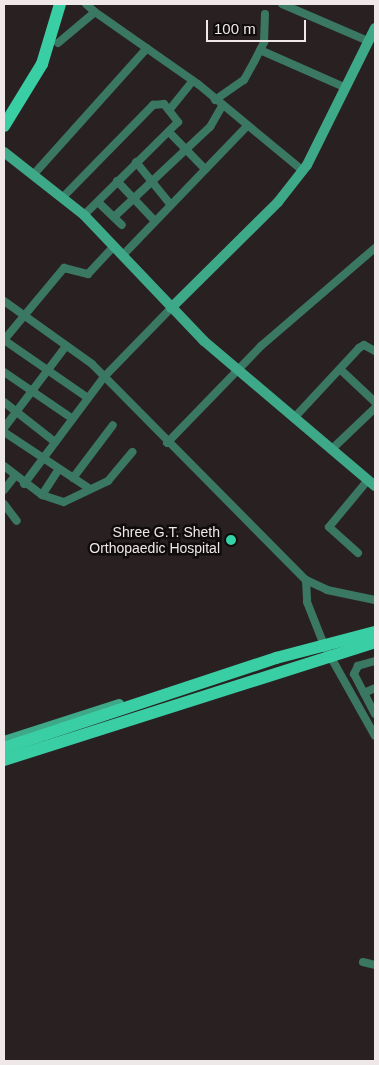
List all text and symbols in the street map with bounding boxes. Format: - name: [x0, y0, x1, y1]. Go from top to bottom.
- scale bar: [209, 10, 309, 42]
- text: 100 m: [214, 20, 256, 37]
- place label: Shree G.T. Sheth Orthopaedic Hospital: [89, 524, 220, 556]
- marker: Shree G.T. Sheth Orthopaedic Hospital: [224, 533, 238, 547]

